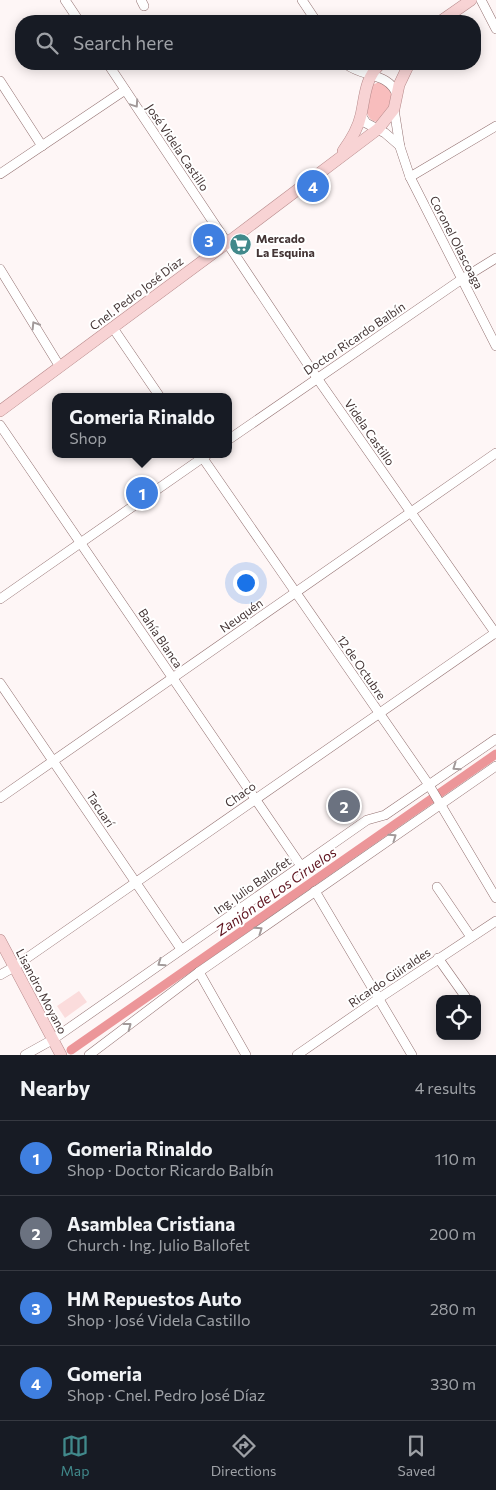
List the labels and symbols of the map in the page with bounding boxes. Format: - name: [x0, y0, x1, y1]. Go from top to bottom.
- one-way arrow: [128, 99, 138, 108]
- street label: José Videla Castillo: [143, 101, 212, 194]
- pin: 4: [297, 167, 329, 205]
- street label: Coronel Olascoaga: [428, 193, 486, 291]
- pin: 3: [193, 221, 225, 259]
- place label: Mercado La Esquina: [256, 231, 315, 259]
- supermarket icon: Mercado La Esquina: [228, 233, 252, 257]
- street label: Cnel. Pedro José Díaz: [87, 253, 186, 333]
- street label: Doctor Ricardo Balbín: [301, 299, 407, 377]
- one-way arrow: [31, 322, 41, 331]
- street label: Videla Castillo: [342, 396, 398, 468]
- pin: 1: [126, 474, 158, 512]
- your location: [233, 570, 259, 596]
- street label: Neuquén: [217, 595, 265, 635]
- street label: Bahía Blanca: [136, 606, 186, 670]
- street label: 12 de Octubre: [335, 632, 389, 702]
- one-way arrow: [452, 761, 462, 770]
- street label: Chaco: [222, 778, 258, 810]
- pin: 2: [328, 787, 360, 825]
- street label: Tacuarí: [84, 789, 118, 830]
- one-way arrow: [387, 834, 397, 843]
- water label: Zanjón de Los Ciruelos: [212, 843, 339, 940]
- street label: Ing. Julio Ballofet: [211, 853, 294, 917]
- one-way arrow: [253, 927, 263, 936]
- street label: Ricardo Güiraldes: [345, 944, 433, 1010]
- street label: Lisandro Moyano: [14, 946, 70, 1036]
- one-way arrow: [157, 957, 167, 966]
- one-way arrow: [122, 1023, 131, 1031]

